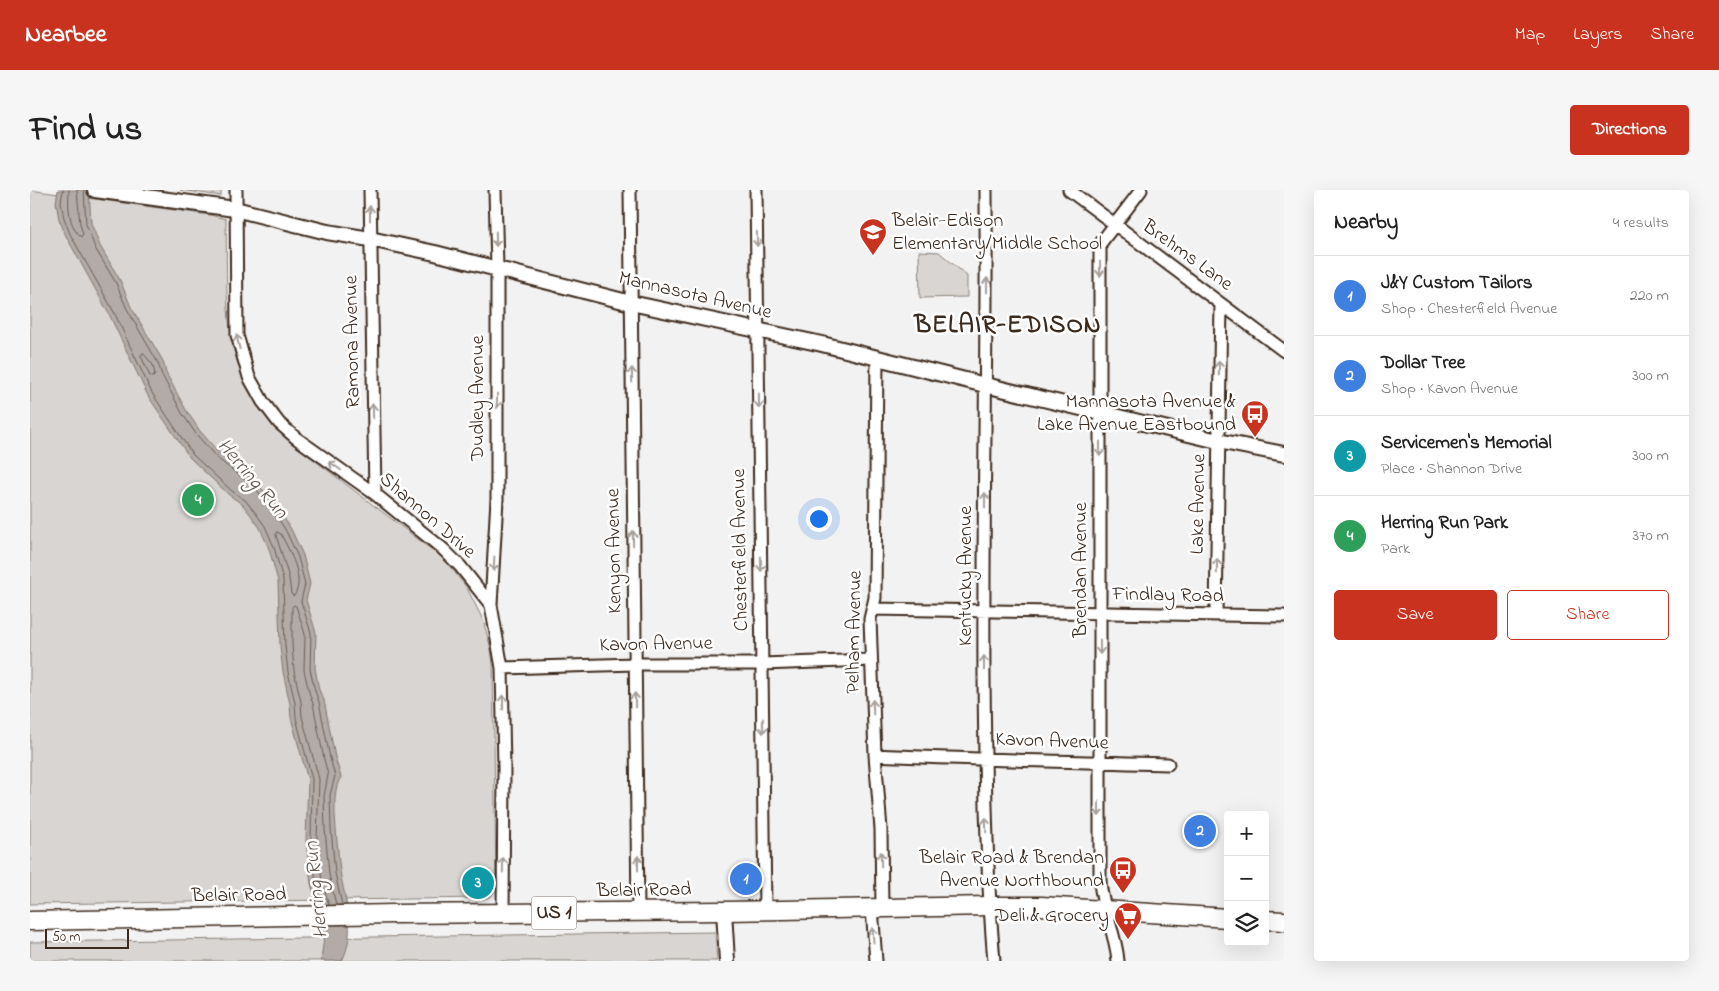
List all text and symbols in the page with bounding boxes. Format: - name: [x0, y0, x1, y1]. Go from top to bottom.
- text: Nearbee: [25, 18, 107, 53]
- text: Map: [1515, 22, 1545, 48]
- text: Layers: [1573, 22, 1623, 48]
- text: Share: [1651, 22, 1694, 48]
- text: Find us: [30, 105, 142, 156]
- button: Directions: [1570, 105, 1689, 155]
- one-way arrow: [365, 205, 375, 222]
- place label: Belair-Edison Elementary/Middle School: [891, 207, 1102, 259]
- text: Nearby: [1334, 208, 1398, 238]
- text: 4 results: [1613, 211, 1669, 235]
- street label: Brehms Lane: [1135, 213, 1238, 299]
- school or university icon: Belair-Edison Elementary/Middle School: [858, 217, 888, 256]
- one-way arrow: [491, 230, 501, 246]
- one-way arrow: [752, 230, 761, 246]
- one-way arrow: [1095, 260, 1105, 277]
- street label: Mannasota Avenue: [616, 264, 774, 328]
- text: J&Y Custom Tailors: [1381, 270, 1532, 297]
- street label: Ramona Avenue: [337, 275, 369, 409]
- one-way arrow: [982, 277, 992, 294]
- text: 1: [1347, 284, 1353, 308]
- text: 220 m: [1630, 284, 1669, 308]
- text: Shop · Chesterfield Avenue: [1381, 297, 1558, 321]
- district label: BELAIR-EDISON: [913, 308, 1102, 344]
- one-way arrow: [233, 335, 243, 351]
- street label: Dudley Avenue: [464, 335, 493, 462]
- text: Dollar Tree: [1381, 350, 1465, 377]
- one-way arrow: [1215, 361, 1224, 377]
- text: 2: [1346, 364, 1354, 388]
- text: 300 m: [1632, 364, 1669, 388]
- one-way arrow: [627, 368, 637, 384]
- text: Shop · Kavon Avenue: [1381, 377, 1518, 401]
- place label: Mannasota Avenue & Lake Avenue Eastbound: [1037, 388, 1236, 440]
- one-way arrow: [492, 392, 502, 409]
- one-way arrow: [754, 392, 764, 409]
- bus stop icon: Mannasota Avenue & Lake Avenue Eastbound: [1240, 399, 1270, 438]
- one-way arrow: [368, 403, 378, 419]
- text: Servicemen's Memorial: [1381, 430, 1552, 457]
- water label: Herring Run: [208, 432, 295, 527]
- one-way arrow: [1095, 440, 1105, 457]
- text: 3: [1347, 444, 1353, 468]
- text: 300 m: [1632, 444, 1669, 468]
- street label: Lake Avenue: [1184, 453, 1214, 555]
- text: Place · Shannon Drive: [1381, 457, 1522, 481]
- one-way arrow: [328, 461, 342, 471]
- street label: Shannon Drive: [372, 466, 482, 566]
- street label: Chesterfield Avenue: [725, 468, 757, 632]
- pin: 4: [182, 481, 214, 519]
- street label: Kenyon Avenue: [599, 488, 631, 614]
- one-way arrow: [980, 492, 990, 508]
- street label: Brendan Avenue: [1067, 502, 1096, 639]
- your location: [806, 506, 832, 532]
- street label: Kentucky Avenue: [952, 506, 981, 646]
- text: Herring Run Park: [1381, 510, 1508, 537]
- text: 4: [1347, 524, 1353, 548]
- text: 370 m: [1632, 524, 1669, 548]
- one-way arrow: [628, 530, 638, 546]
- text: Park: [1381, 537, 1410, 561]
- one-way arrow: [489, 555, 498, 571]
- one-way arrow: [756, 555, 766, 571]
- one-way arrow: [1212, 558, 1222, 574]
- street label: Pelham Avenue: [839, 570, 871, 694]
- street label: Findlay Road: [1111, 581, 1224, 611]
- button: Save: [1334, 590, 1497, 640]
- button: Share: [1507, 590, 1669, 640]
- street label: Kavon Avenue: [599, 630, 713, 660]
- one-way arrow: [1095, 638, 1105, 654]
- one-way arrow: [979, 655, 989, 671]
- one-way arrow: [630, 693, 640, 709]
- one-way arrow: [498, 695, 507, 711]
- one-way arrow: [868, 700, 878, 716]
- one-way arrow: [758, 718, 768, 734]
- street label: Kavon Avenue: [995, 726, 1109, 758]
- one-way arrow: [1094, 800, 1104, 817]
- map controls: [1224, 811, 1269, 946]
- button: +: [1224, 811, 1269, 856]
- pin: 2: [1184, 812, 1216, 850]
- one-way arrow: [981, 817, 990, 833]
- water label: Herring Run: [297, 839, 338, 940]
- place label: Belair Road & Brendan Avenue Northbound: [919, 844, 1104, 896]
- one-way arrow: [876, 851, 886, 868]
- one-way arrow: [633, 855, 643, 872]
- bus stop icon: Belair Road & Brendan Avenue Northbound: [1108, 855, 1138, 894]
- button: −: [1224, 856, 1269, 901]
- one-way arrow: [498, 857, 508, 874]
- pin: 1: [730, 860, 762, 898]
- pin: 3: [462, 864, 494, 902]
- street label: Belair Road: [595, 876, 692, 906]
- street label: Belair Road: [190, 881, 287, 911]
- road number: US 1: [532, 896, 576, 930]
- supermarket icon: Deli & Grocery: [1113, 901, 1143, 940]
- button: layers: [1224, 901, 1269, 946]
- place label: Deli & Grocery: [994, 902, 1109, 931]
- scale bar: [45, 926, 129, 949]
- text: 50 m: [52, 927, 80, 948]
- one-way arrow: [869, 927, 878, 943]

